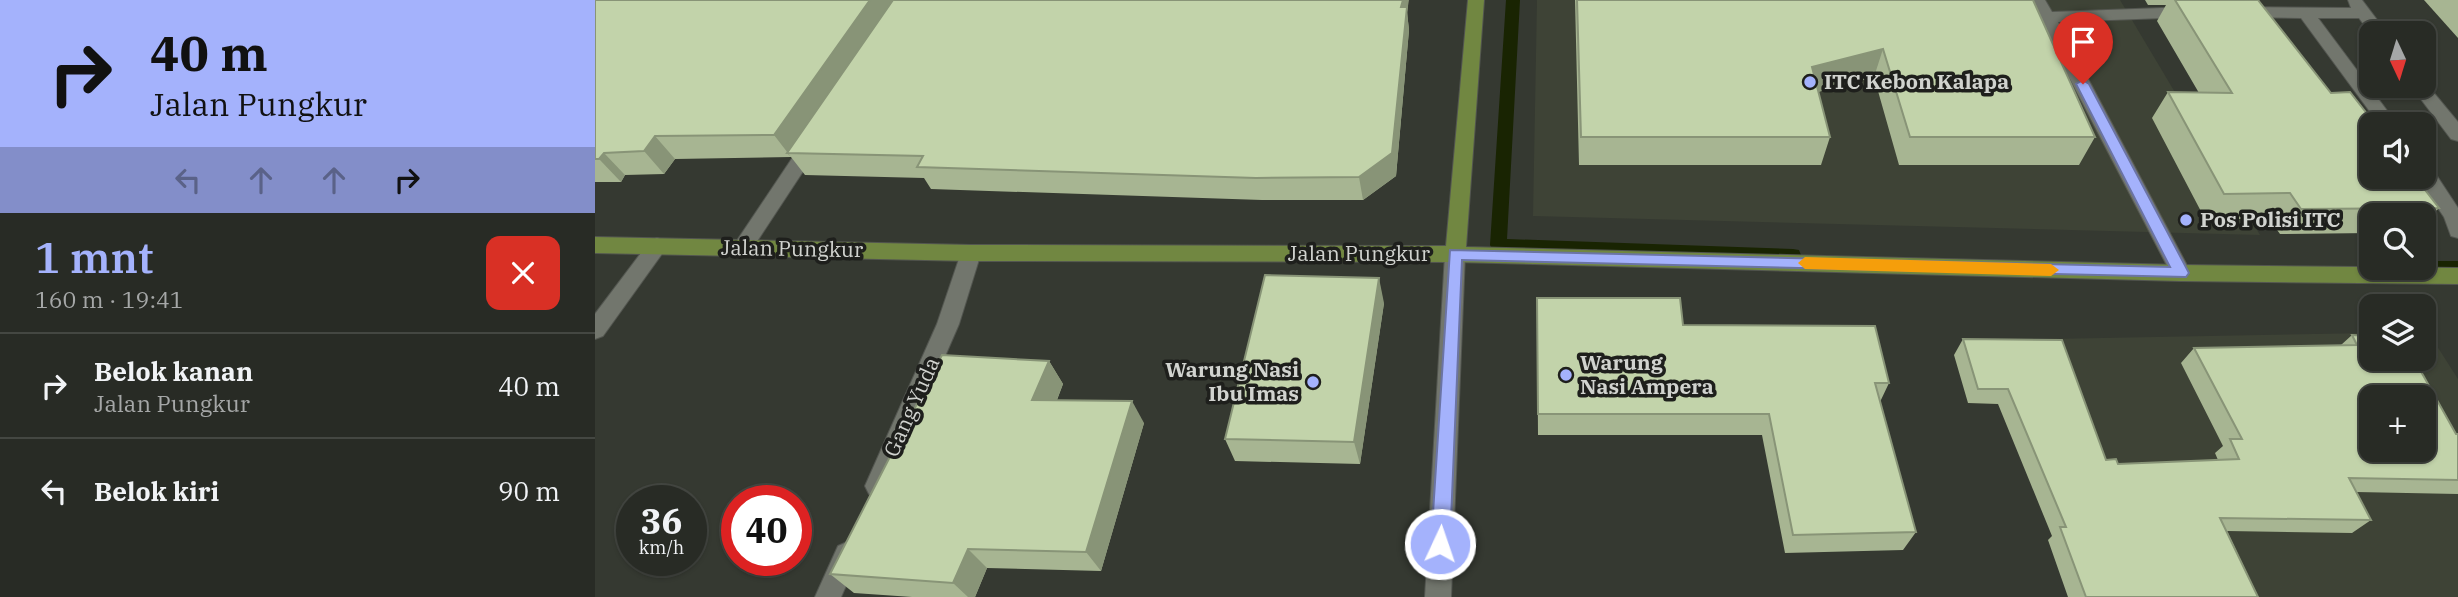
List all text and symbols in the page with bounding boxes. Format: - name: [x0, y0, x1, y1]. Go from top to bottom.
- pin: [2053, 12.0, 2113, 84]
- text: 40 m: [150, 21, 268, 84]
- north arrow: [2359, 21, 2436, 98]
- map controls: [2359, 21, 2436, 462]
- icon: arrive: [2064, 23, 2102, 61]
- icon: right: [35, 28, 126, 119]
- place label: ITC Kebon Kalapa: [1824, 67, 2009, 95]
- marker: ITC Kebon Kalapa: [1802, 74, 1818, 90]
- text: Jalan Pungkur: [150, 83, 367, 125]
- button: sound: [2359, 112, 2436, 189]
- icon: left: [169, 161, 207, 199]
- icon: ahead: [242, 161, 280, 199]
- icon: ahead: [315, 161, 353, 199]
- icon: right: [388, 161, 426, 199]
- button: search: [2359, 203, 2436, 280]
- place label: Pos Polisi ITC: [2200, 205, 2340, 233]
- marker: Pos Polisi ITC: [2178, 212, 2194, 228]
- text: 1 mnt: [35, 230, 153, 285]
- street label: Jalan Pungkur: [721, 233, 864, 263]
- button: close: [486, 236, 560, 310]
- street label: Jalan Pungkur: [1288, 239, 1431, 267]
- text: 160 m · 19:41: [35, 284, 184, 314]
- button: layers: [2359, 294, 2436, 371]
- place label: Warung Nasi Ampera: [1580, 348, 1714, 400]
- street label: Gang Yuda: [877, 352, 945, 461]
- text: Belok kanan: [94, 354, 253, 388]
- place label: Warung Nasi Ibu Imas: [1165, 355, 1299, 407]
- icon: right: [35, 367, 73, 405]
- marker: Warung Nasi Ampera: [1558, 367, 1574, 383]
- text: 40 m: [498, 369, 560, 403]
- marker: Warung Nasi Ibu Imas: [1305, 374, 1321, 390]
- button: +: [2359, 385, 2436, 462]
- text: Jalan Pungkur: [94, 388, 250, 418]
- icon: left: [35, 472, 73, 510]
- text: Belok kiri: [94, 474, 219, 508]
- text: 90 m: [498, 474, 560, 508]
- speed limit sign: 40: [721, 485, 812, 576]
- text: 36: [640, 498, 683, 544]
- position arrow: [1403, 507, 1477, 581]
- text: km/h: [639, 536, 684, 559]

